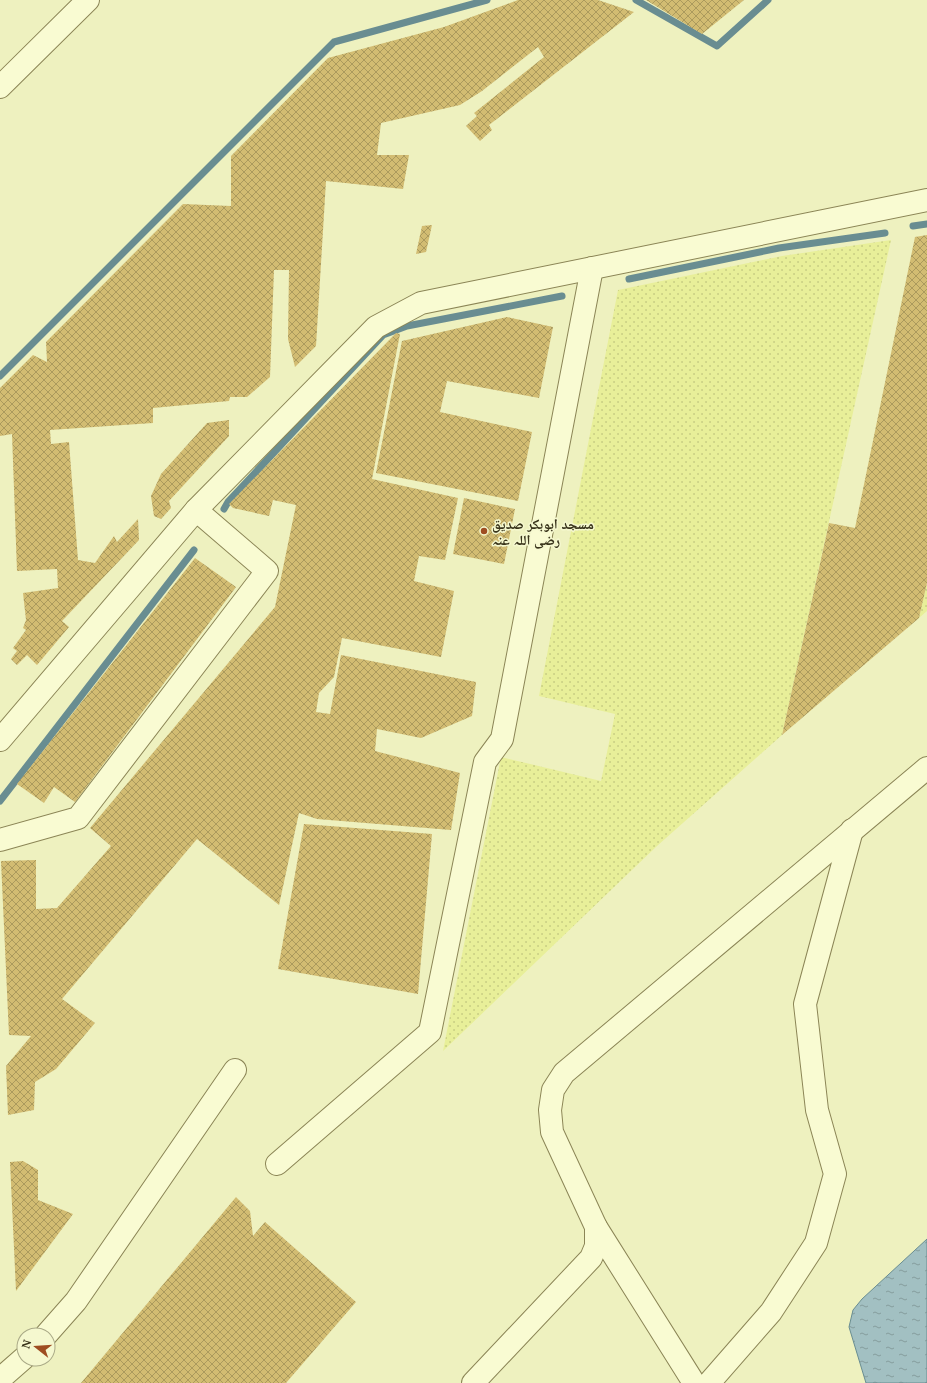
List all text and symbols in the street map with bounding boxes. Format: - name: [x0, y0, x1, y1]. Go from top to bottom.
- place label: مسجد ابوبکر صدیق رضی اللہ عنہ: [492, 514, 594, 549]
- marker: مسجد ابوبکر صدیق رضی اللہ عنہ: [479, 526, 489, 536]
- north arrow: [16, 1327, 56, 1367]
- text: N: [18, 1337, 34, 1350]

